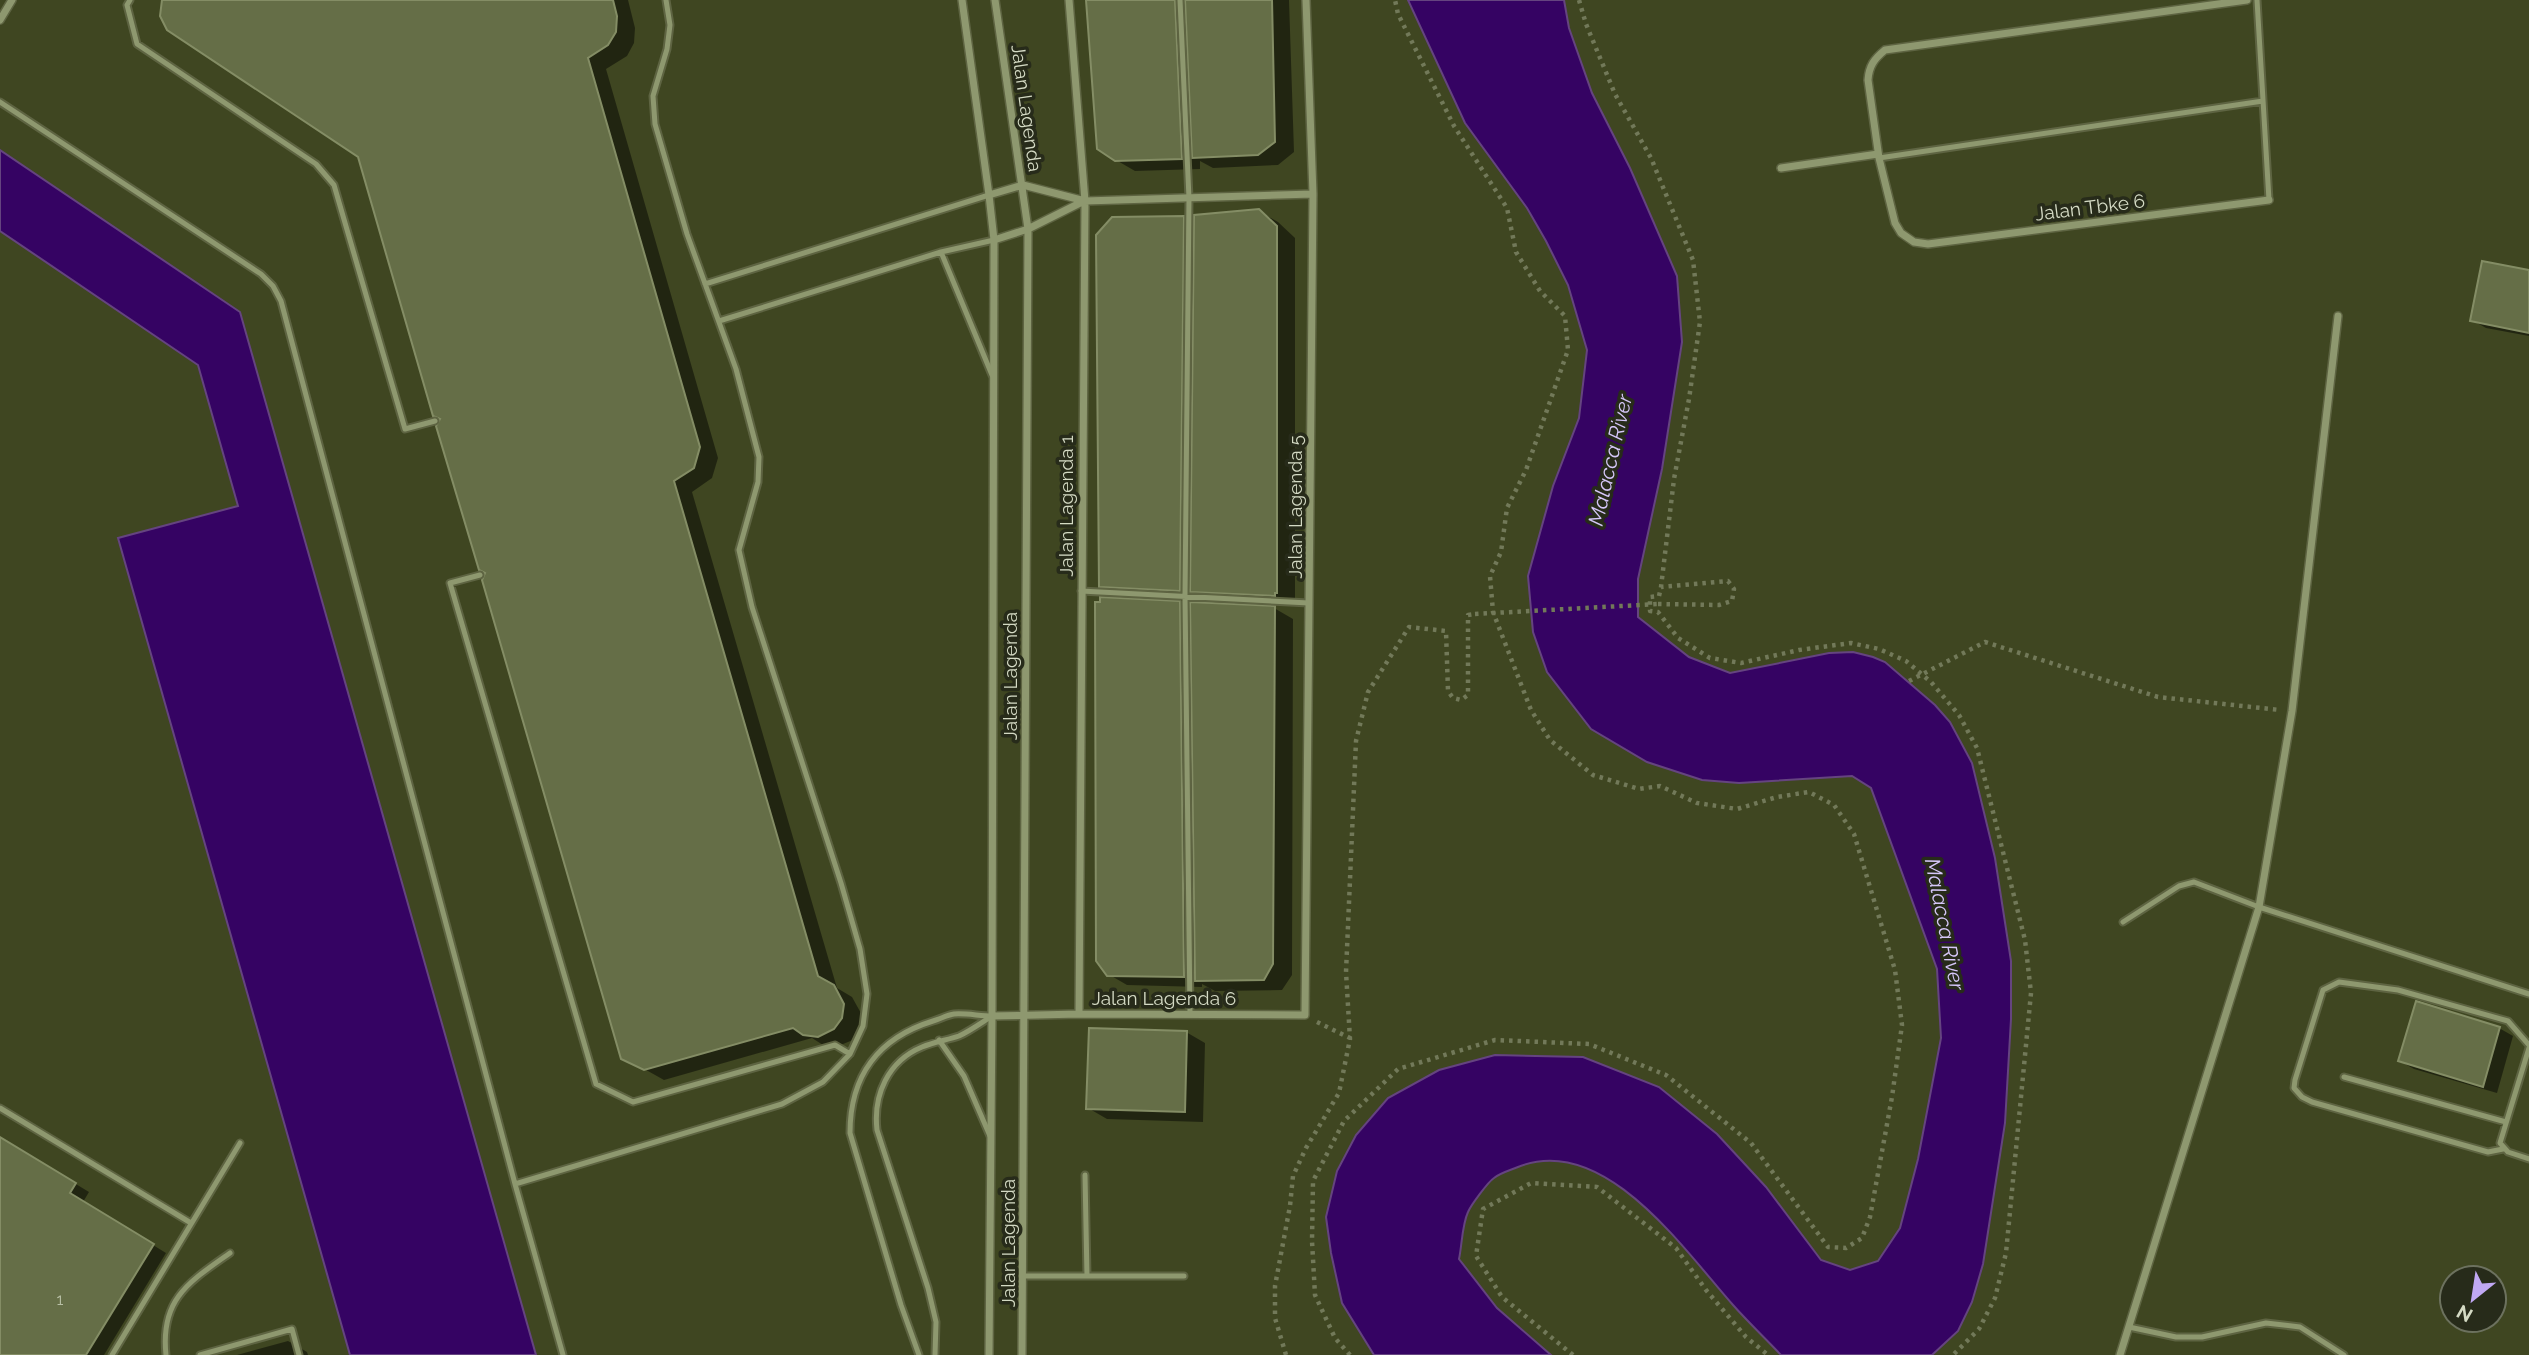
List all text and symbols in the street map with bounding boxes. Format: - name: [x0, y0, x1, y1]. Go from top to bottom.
- street label: Jalan Lagenda: [1007, 43, 1047, 173]
- street label: Jalan Tbke 6: [2034, 189, 2146, 225]
- water label: Malacca River: [1583, 391, 1637, 528]
- street label: Jalan Lagenda 1: [1055, 435, 1077, 577]
- street label: Jalan Lagenda 5: [1284, 435, 1306, 579]
- street label: Jalan Lagenda: [999, 612, 1021, 740]
- water label: Malacca River: [1920, 856, 1970, 993]
- street label: Jalan Lagenda 6: [1092, 987, 1236, 1009]
- street label: Jalan Lagenda: [997, 1179, 1019, 1307]
- north arrow: [2438, 1264, 2508, 1334]
- house number: 1: [57, 1290, 64, 1309]
- text: N: [2453, 1301, 2476, 1327]

